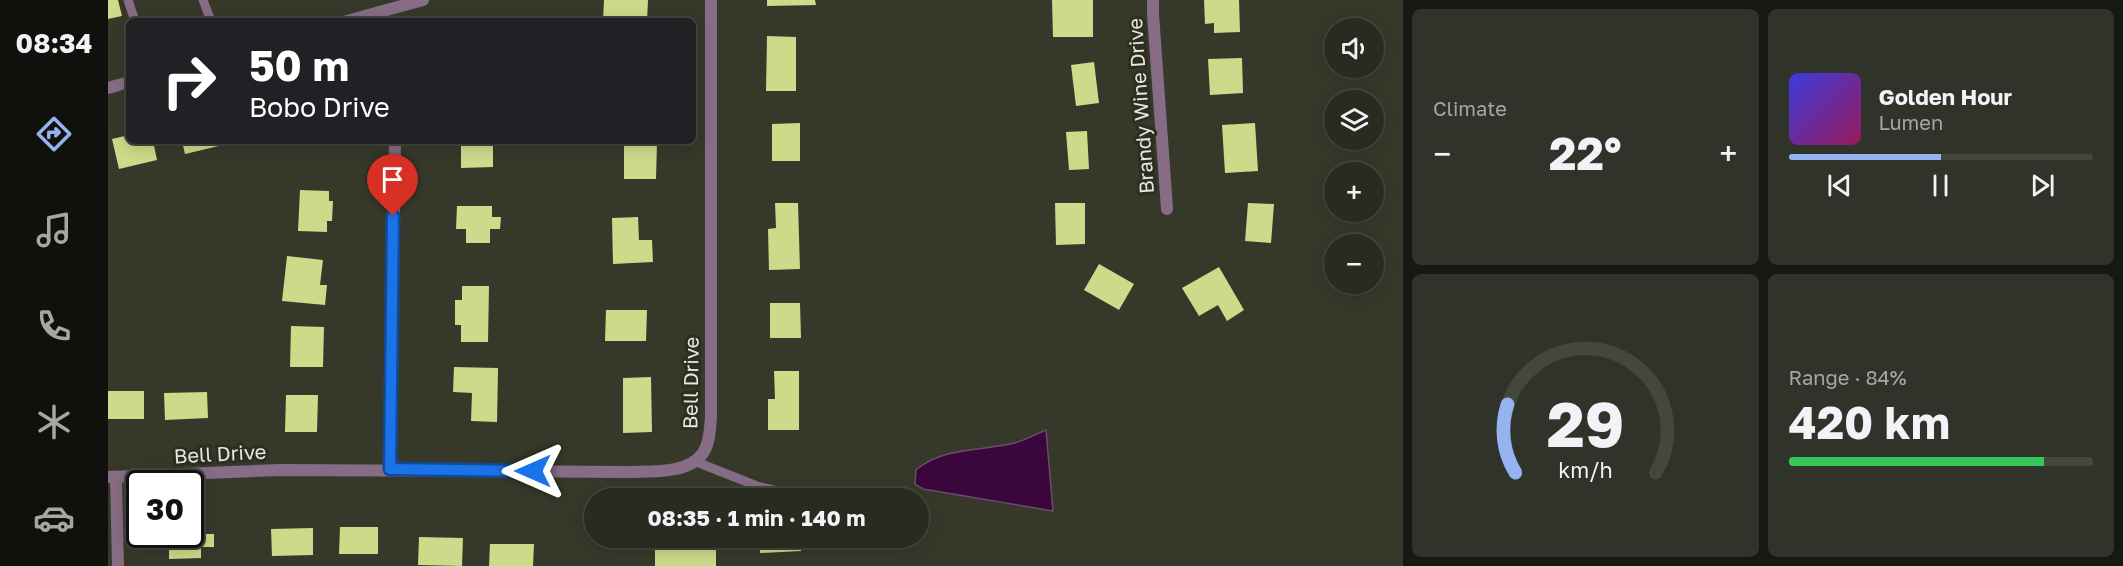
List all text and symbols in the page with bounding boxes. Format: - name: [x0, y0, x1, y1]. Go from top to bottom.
- street label: Brandy Wine Drive: [1122, 17, 1158, 195]
- map controls: [1324, 18, 1384, 294]
- button: sound: [1324, 18, 1384, 78]
- text: 08:34: [16, 27, 92, 59]
- text: 50 m: [249, 40, 349, 90]
- icon: right: [150, 42, 228, 120]
- text: Golden Hour: [1879, 83, 2012, 110]
- button: layers: [1324, 90, 1384, 150]
- text: Bobo Drive: [249, 91, 390, 123]
- text: Climate: [1433, 96, 1507, 120]
- text: Lumen: [1879, 110, 1943, 134]
- icon: directions: [33, 113, 75, 155]
- text: 22°: [1549, 126, 1621, 180]
- text: −: [1433, 134, 1451, 173]
- text: +: [1719, 134, 1737, 173]
- pin: [367, 154, 418, 216]
- button: +: [1324, 162, 1384, 222]
- icon: arrive: [376, 163, 409, 196]
- icon: previous: [1823, 169, 1856, 202]
- icon: pause: [1924, 169, 1957, 202]
- icon: next: [2026, 169, 2059, 202]
- icon: music: [33, 209, 75, 251]
- button: −: [1324, 234, 1384, 294]
- icon: phone: [33, 305, 75, 347]
- street label: Bell Drive: [677, 337, 703, 429]
- text: Range · 84%: [1789, 365, 1907, 389]
- text: 29: [1546, 386, 1624, 461]
- text: 420 km: [1789, 395, 1950, 449]
- icon: climate: [33, 401, 75, 443]
- street label: Bell Drive: [173, 439, 267, 467]
- position arrow: [501, 439, 565, 503]
- text: km/h: [1558, 457, 1613, 483]
- speed limit sign: 30: [126, 470, 204, 548]
- icon: car: [33, 497, 75, 539]
- text: 08:35 · 1 min · 140 m: [648, 504, 865, 531]

